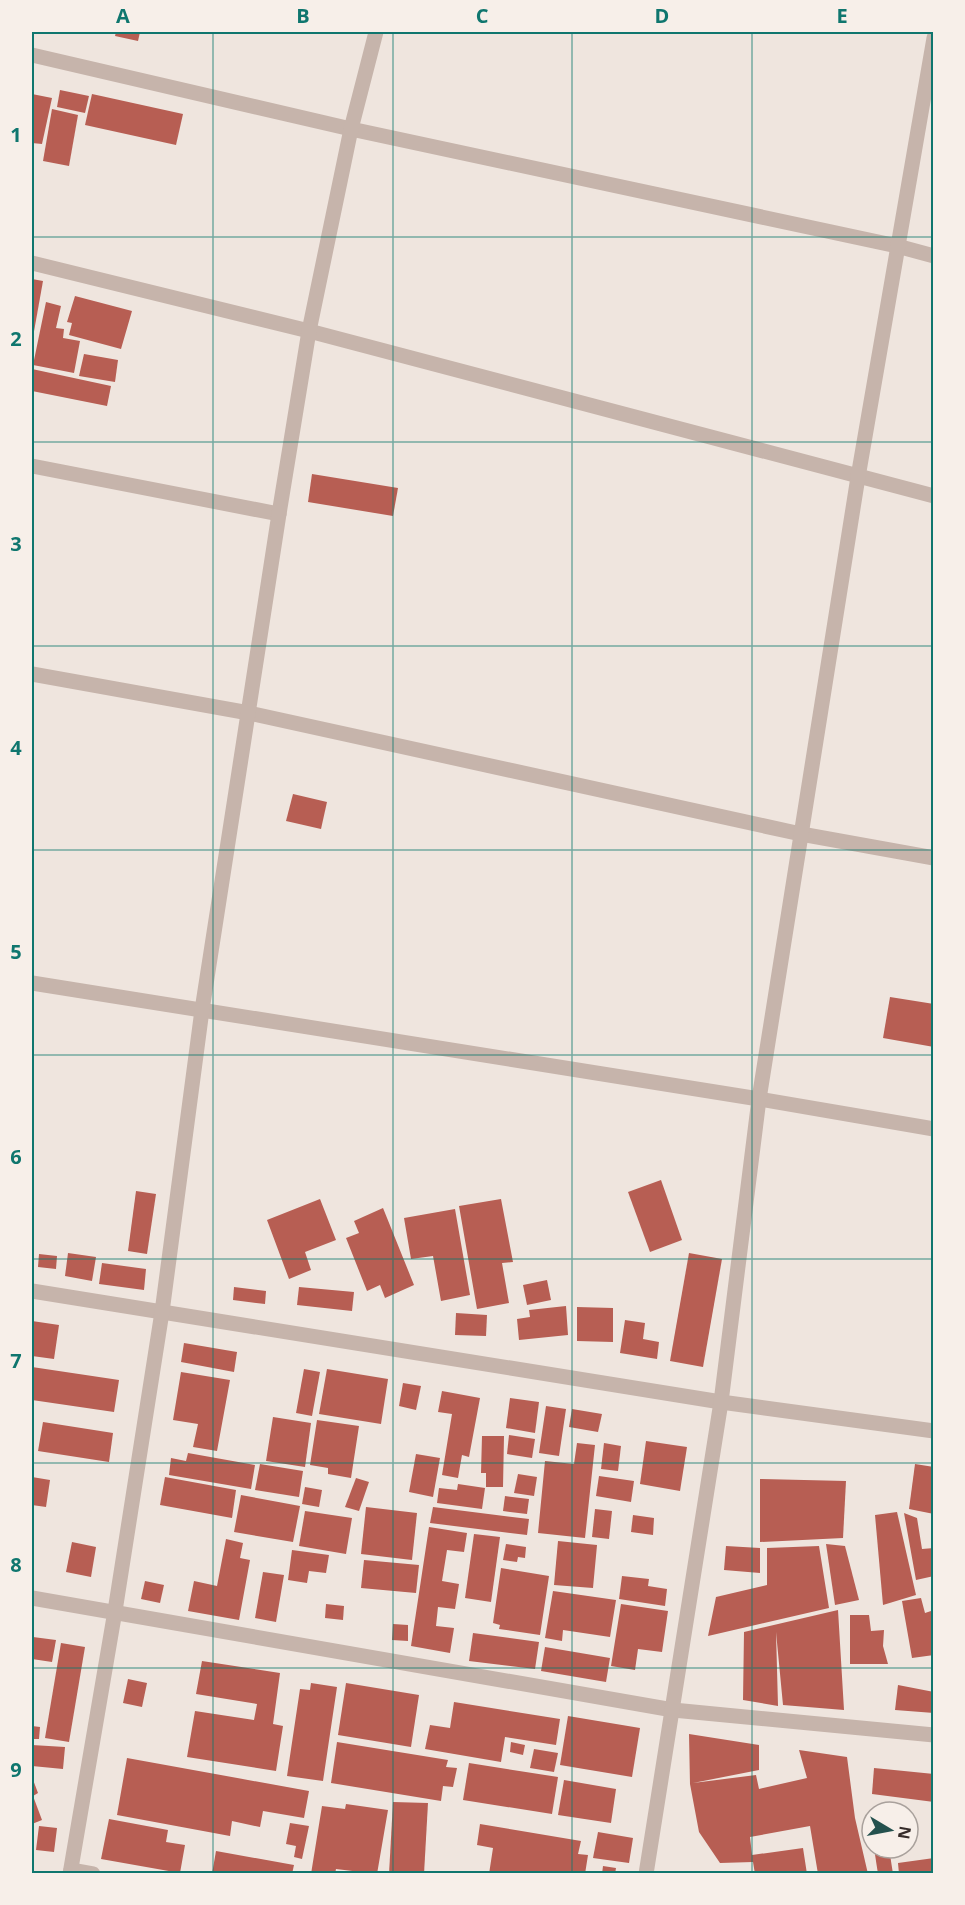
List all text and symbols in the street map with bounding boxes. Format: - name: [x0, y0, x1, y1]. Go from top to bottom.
- text: A: [116, 2, 130, 29]
- text: B: [296, 2, 310, 29]
- text: C: [476, 2, 489, 29]
- text: D: [655, 2, 669, 29]
- text: E: [836, 2, 848, 29]
- text: 1: [10, 121, 22, 148]
- text: 2: [10, 325, 22, 352]
- text: 3: [10, 530, 22, 557]
- text: 4: [10, 734, 22, 761]
- text: 5: [10, 938, 22, 965]
- text: 6: [10, 1143, 22, 1170]
- text: 7: [10, 1347, 22, 1374]
- text: 8: [10, 1551, 22, 1578]
- text: 9: [10, 1756, 22, 1783]
- north arrow: [860, 1800, 920, 1860]
- text: N: [893, 1824, 917, 1841]

